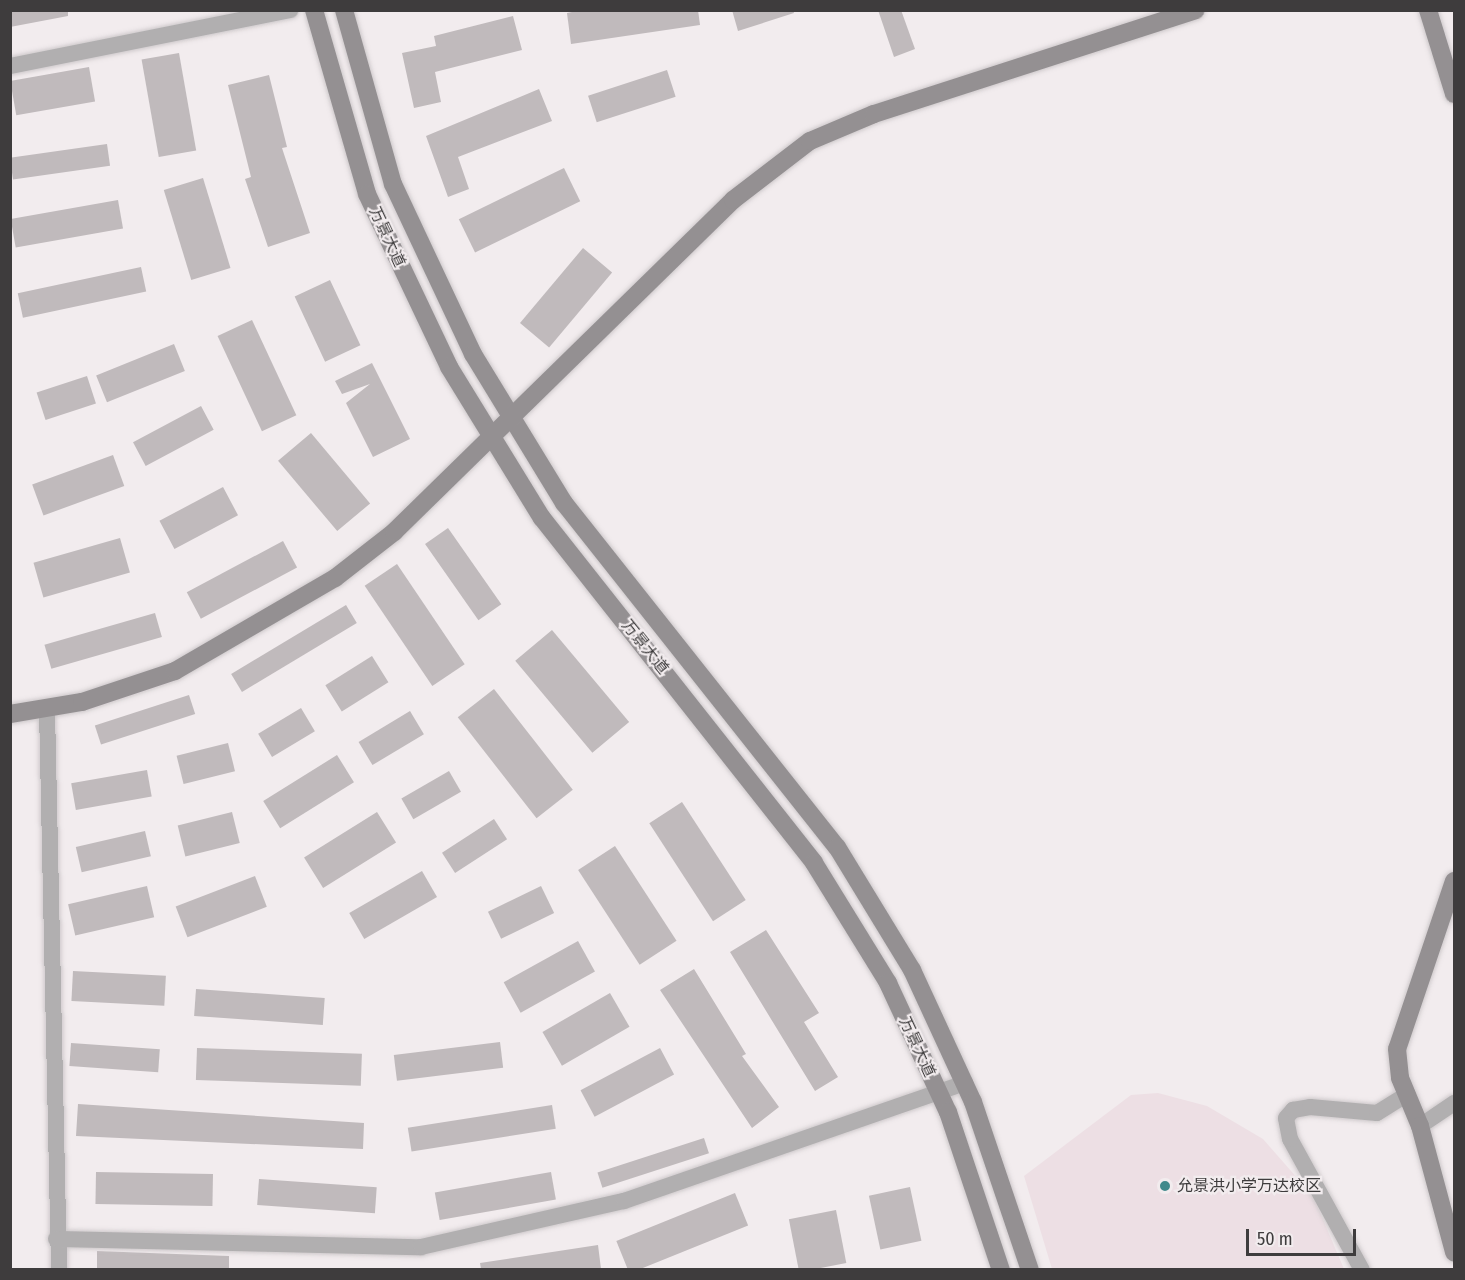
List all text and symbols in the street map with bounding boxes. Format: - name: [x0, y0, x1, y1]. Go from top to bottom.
- street label: 万景大道: [365, 204, 409, 270]
- street label: 万景大道: [617, 616, 673, 678]
- street label: 万景大道: [895, 1014, 939, 1080]
- place label: 允景洪小学万达校区: [1177, 1176, 1321, 1196]
- marker: 允景洪小学万达校区: [1158, 1179, 1172, 1193]
- scale bar: [1249, 1217, 1358, 1255]
- text: 50 m: [1257, 1228, 1293, 1250]

